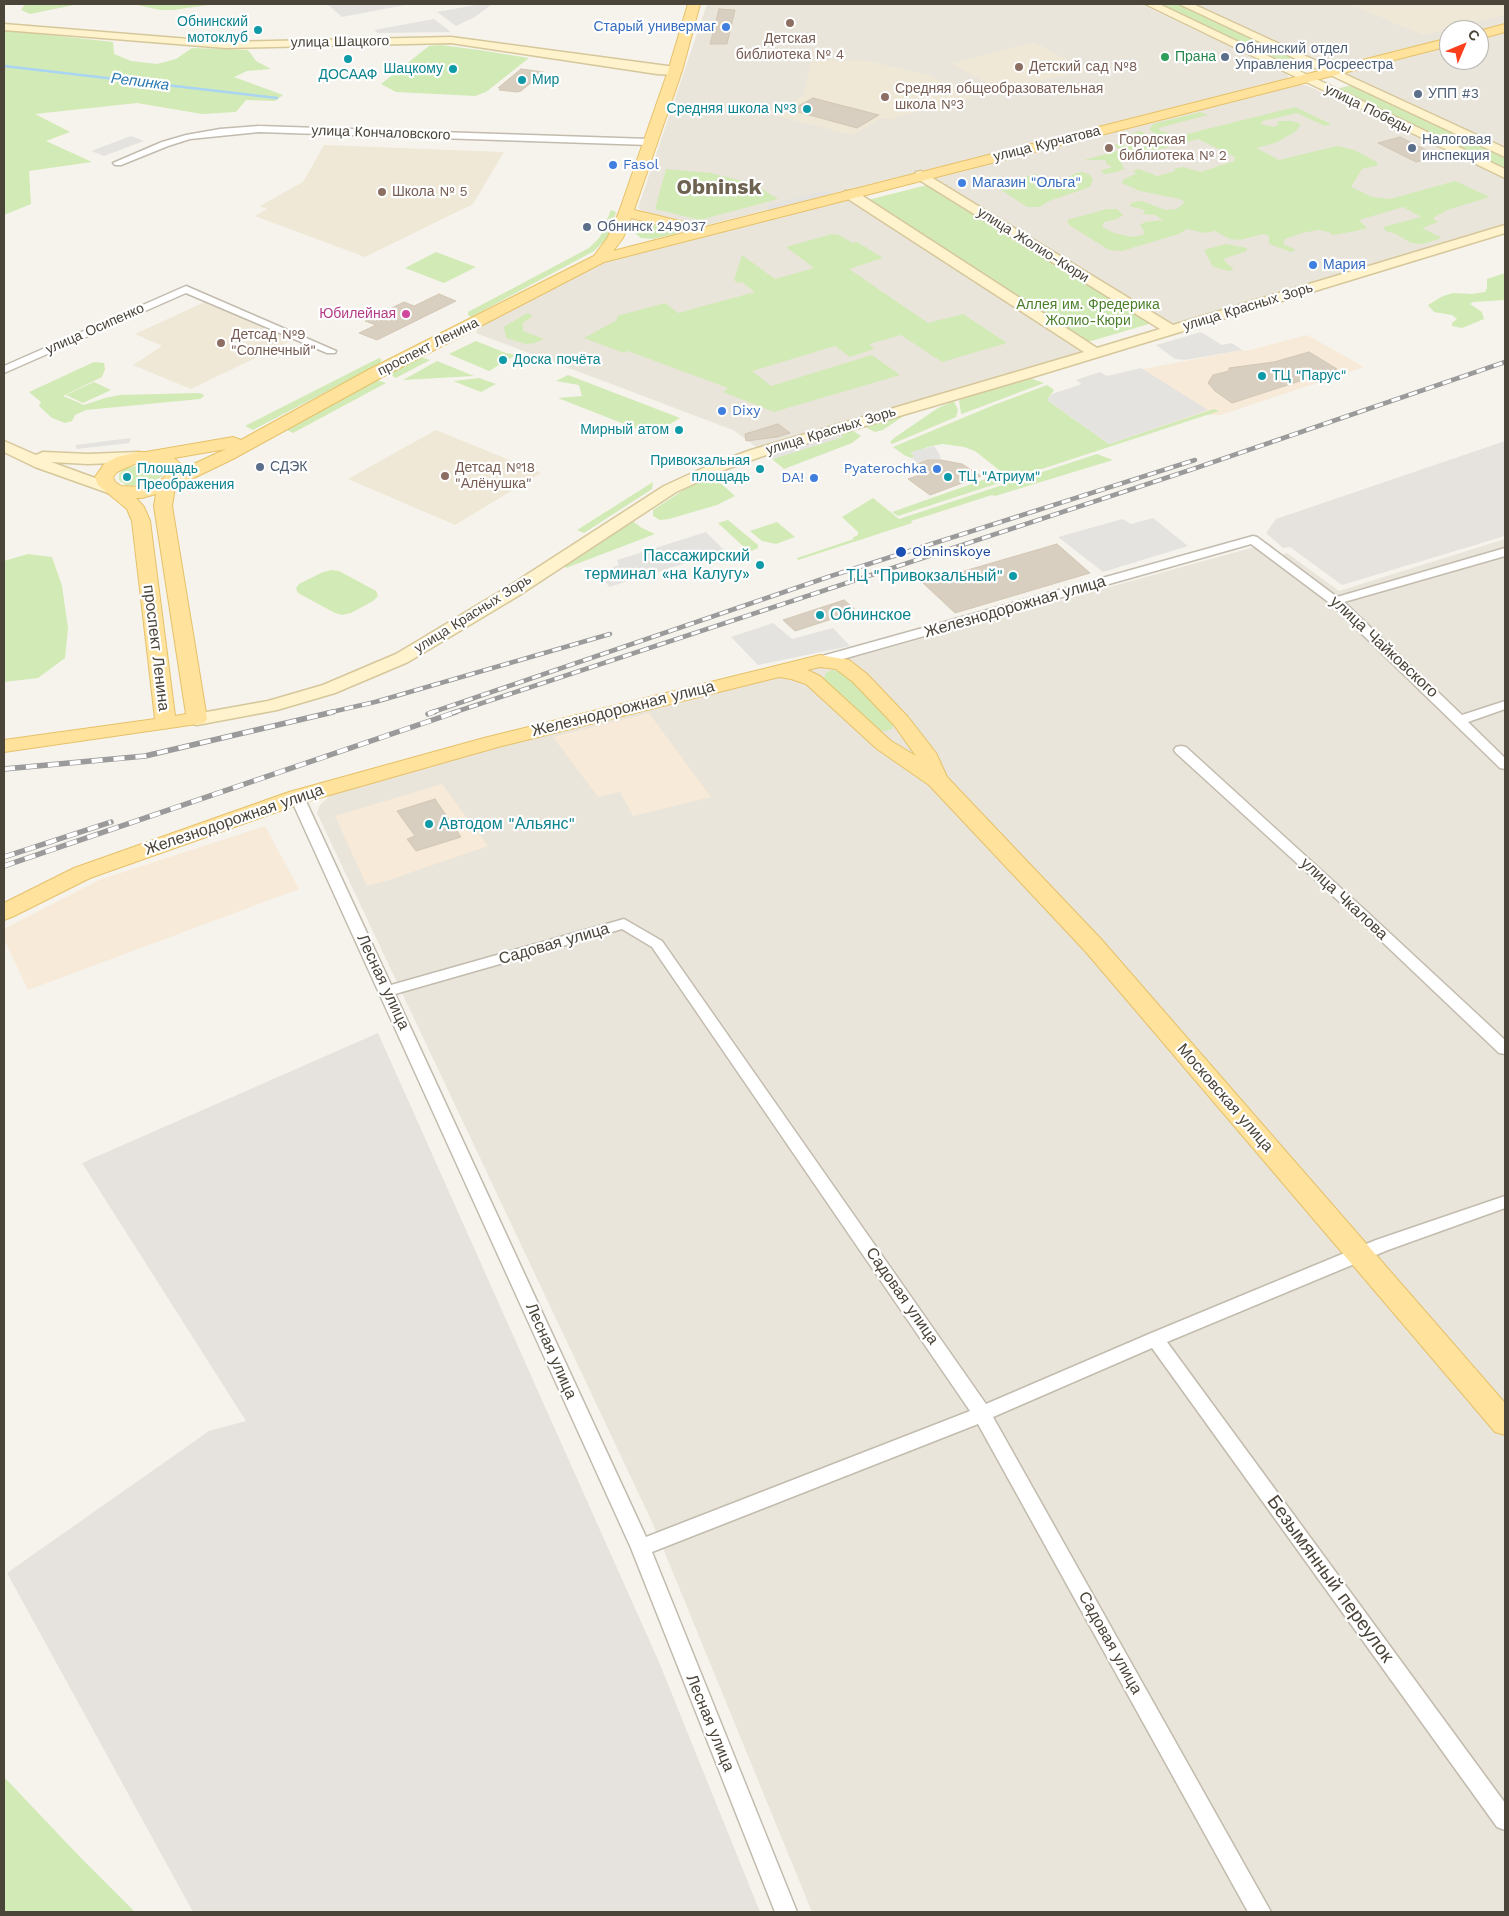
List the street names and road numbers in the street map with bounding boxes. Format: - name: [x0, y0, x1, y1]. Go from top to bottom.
- street label: улица Шацкого: [291, 33, 389, 51]
- street label: улица Победы: [1322, 81, 1414, 137]
- street label: улица Кончаловского: [311, 122, 451, 144]
- street label: улица Курчатова: [992, 123, 1102, 165]
- street label: улица Жолио-Кюри: [974, 204, 1092, 286]
- street label: улица Красных Зорь: [1181, 279, 1315, 335]
- street label: улица Осипенко: [43, 300, 147, 358]
- street label: проспект Ленина: [375, 314, 481, 380]
- street label: улица Красных Зорь: [764, 403, 898, 459]
- street label: улица Красных Зорь: [411, 571, 535, 657]
- street label: Железнодорожная улица: [922, 572, 1108, 642]
- street label: проспект Ленина: [139, 584, 173, 712]
- street label: улица Чайковского: [1326, 592, 1442, 702]
- street label: Железнодорожная улица: [529, 677, 717, 741]
- street label: Железнодорожная улица: [142, 780, 326, 860]
- street label: улица Чкалова: [1297, 854, 1391, 944]
- street label: Садовая улица: [496, 919, 612, 969]
- street label: Лесная улица: [352, 931, 414, 1033]
- street label: Московская улица: [1173, 1040, 1277, 1156]
- street label: Садовая улица: [861, 1244, 943, 1348]
- street label: Лесная улица: [521, 1300, 581, 1402]
- street label: Безымянный переулок: [1262, 1491, 1398, 1667]
- street label: Садовая улица: [1074, 1588, 1146, 1698]
- street label: Лесная улица: [682, 1672, 738, 1774]

